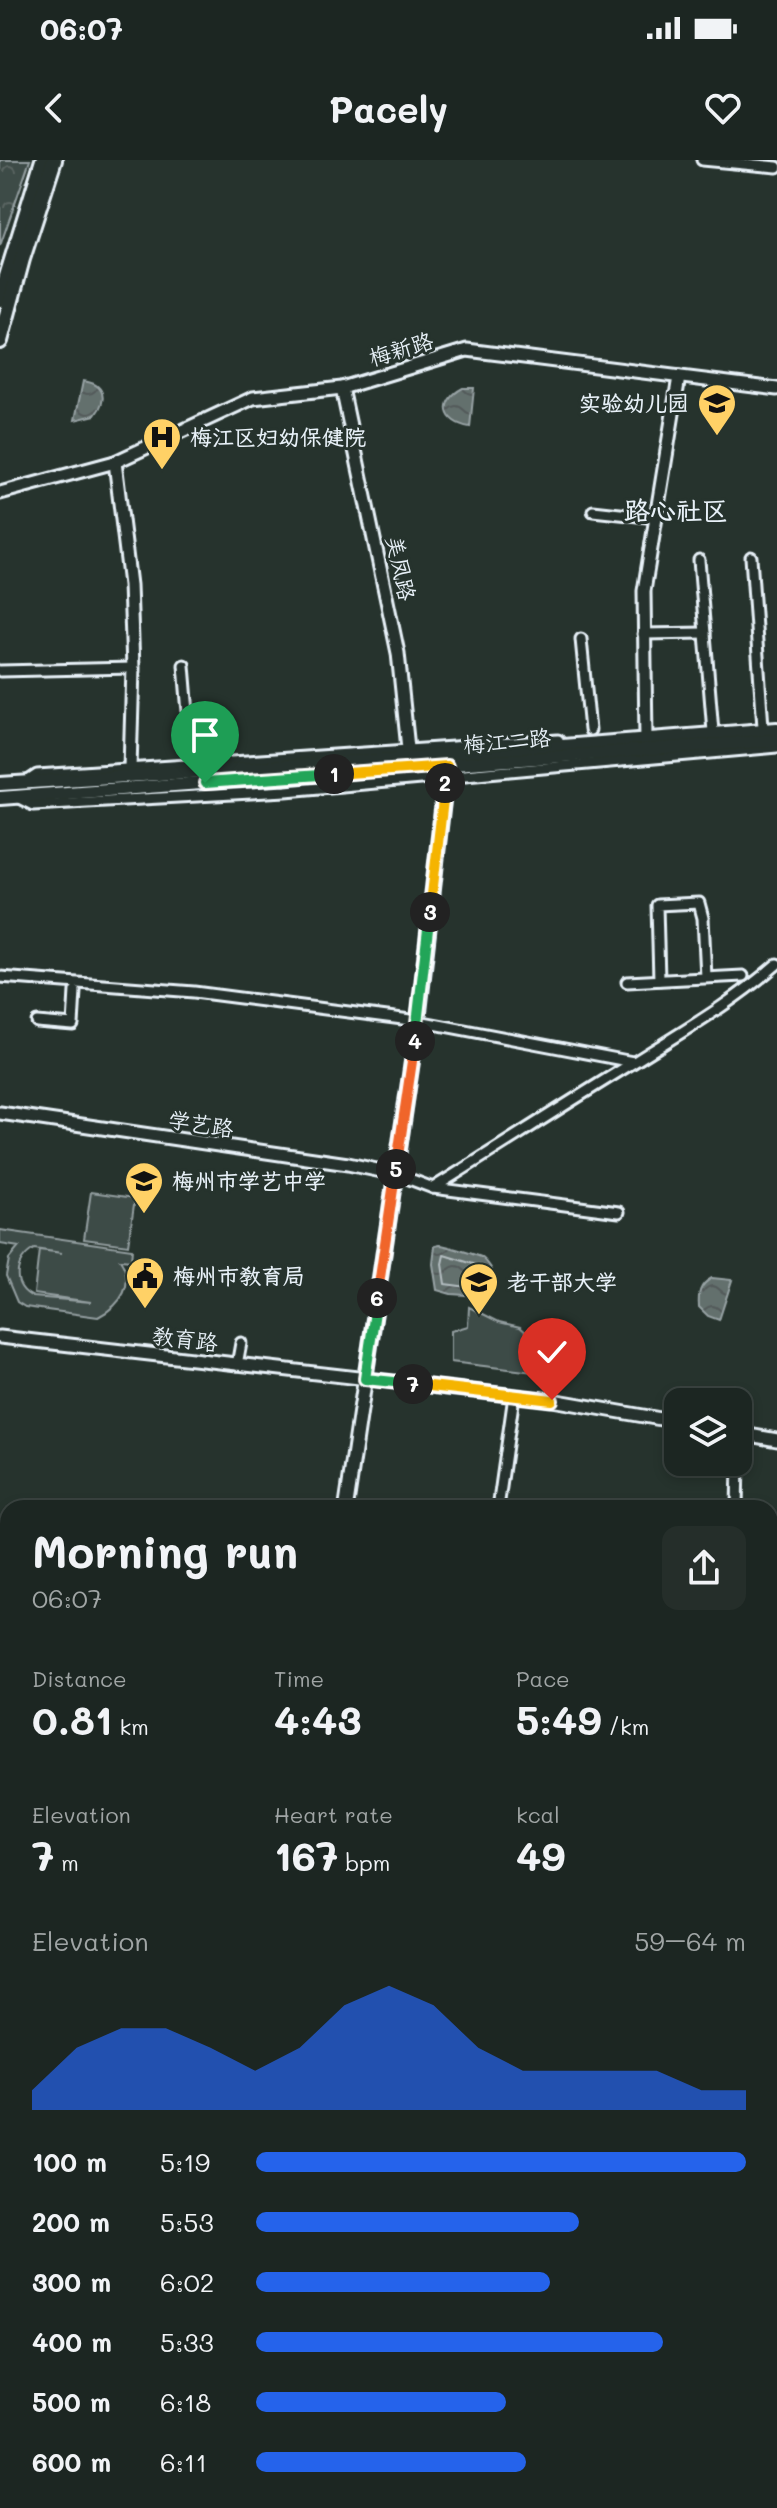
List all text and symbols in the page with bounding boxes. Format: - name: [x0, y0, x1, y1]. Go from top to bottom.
- text: 06:07: [40, 8, 123, 48]
- text: Pacely: [329, 85, 448, 132]
- icon: back: [32, 86, 76, 130]
- icon: heart: [701, 86, 745, 130]
- street label: 梅新路: [365, 325, 437, 372]
- school or university icon: 实验幼儿园: [696, 382, 738, 437]
- place label: 实验幼儿园: [579, 388, 689, 417]
- hospital icon: 梅江区妇幼保健院: [141, 416, 183, 471]
- place label: 梅江区妇幼保健院: [190, 422, 366, 451]
- district label: 路心社区: [624, 493, 728, 527]
- street label: 美凤路: [380, 533, 423, 603]
- pin: [171, 701, 239, 783]
- icon: arrive: [183, 713, 227, 757]
- street label: 梅江二路: [462, 722, 552, 759]
- pin: 1: [314, 754, 354, 794]
- text: 1: [329, 759, 339, 788]
- pin: 2: [425, 763, 465, 803]
- text: 2: [439, 768, 451, 797]
- pin: 3: [410, 892, 450, 932]
- text: 3: [423, 897, 437, 926]
- pin: 4: [395, 1021, 435, 1061]
- text: 4: [408, 1026, 422, 1055]
- street label: 学艺路: [166, 1104, 236, 1143]
- pin: 5: [376, 1149, 416, 1189]
- text: 5: [390, 1154, 402, 1183]
- school or university icon: 梅州市学艺中学: [123, 1160, 165, 1215]
- place label: 梅州市学艺中学: [172, 1166, 326, 1195]
- public building icon: 梅州市教育局: [124, 1255, 166, 1310]
- place label: 梅州市教育局: [173, 1261, 305, 1290]
- school or university icon: 老干部大学: [458, 1261, 500, 1316]
- place label: 老干部大学: [507, 1267, 617, 1296]
- pin: 6: [357, 1278, 397, 1318]
- text: 6: [370, 1283, 384, 1312]
- pin: [518, 1318, 586, 1400]
- street label: 教育路: [151, 1320, 220, 1357]
- icon: check: [530, 1330, 574, 1374]
- pin: 7: [393, 1364, 433, 1404]
- text: 7: [407, 1369, 419, 1398]
- map controls: [664, 1388, 752, 1476]
- button: layers: [664, 1388, 752, 1476]
- text: Morning run: [32, 1522, 298, 1579]
- button: share: [662, 1526, 746, 1610]
- text: 06:07: [32, 1581, 102, 1615]
- text: Distance: [32, 1664, 127, 1693]
- text: Time: [274, 1664, 324, 1693]
- text: Pace: [516, 1664, 570, 1693]
- text: 0.81: [32, 1693, 113, 1745]
- text: 4:43: [274, 1693, 361, 1745]
- text: 5:49: [516, 1693, 601, 1745]
- text: km: [113, 1712, 149, 1741]
- text: /km: [601, 1712, 649, 1741]
- text: Elevation: [32, 1800, 131, 1829]
- text: Heart rate: [274, 1800, 393, 1829]
- text: kcal: [516, 1800, 560, 1829]
- text: 7: [32, 1829, 54, 1881]
- text: 167: [274, 1829, 338, 1881]
- text: 49: [516, 1829, 565, 1881]
- text: m: [54, 1848, 79, 1877]
- text: bpm: [338, 1848, 390, 1877]
- text: Elevation: [32, 1924, 149, 1958]
- text: 59–64 m: [634, 1924, 746, 1958]
- text: 100 m: [32, 2145, 107, 2179]
- text: 5:19: [160, 2145, 210, 2179]
- text: 200 m: [32, 2205, 110, 2239]
- text: 5:53: [160, 2205, 214, 2239]
- text: 300 m: [32, 2265, 111, 2299]
- text: 6:02: [160, 2265, 214, 2299]
- text: 400 m: [32, 2325, 112, 2359]
- text: 5:33: [160, 2325, 214, 2359]
- text: 500 m: [32, 2385, 111, 2419]
- text: 6:18: [160, 2385, 211, 2419]
- text: 600 m: [32, 2445, 111, 2479]
- text: 6:11: [160, 2445, 207, 2479]

